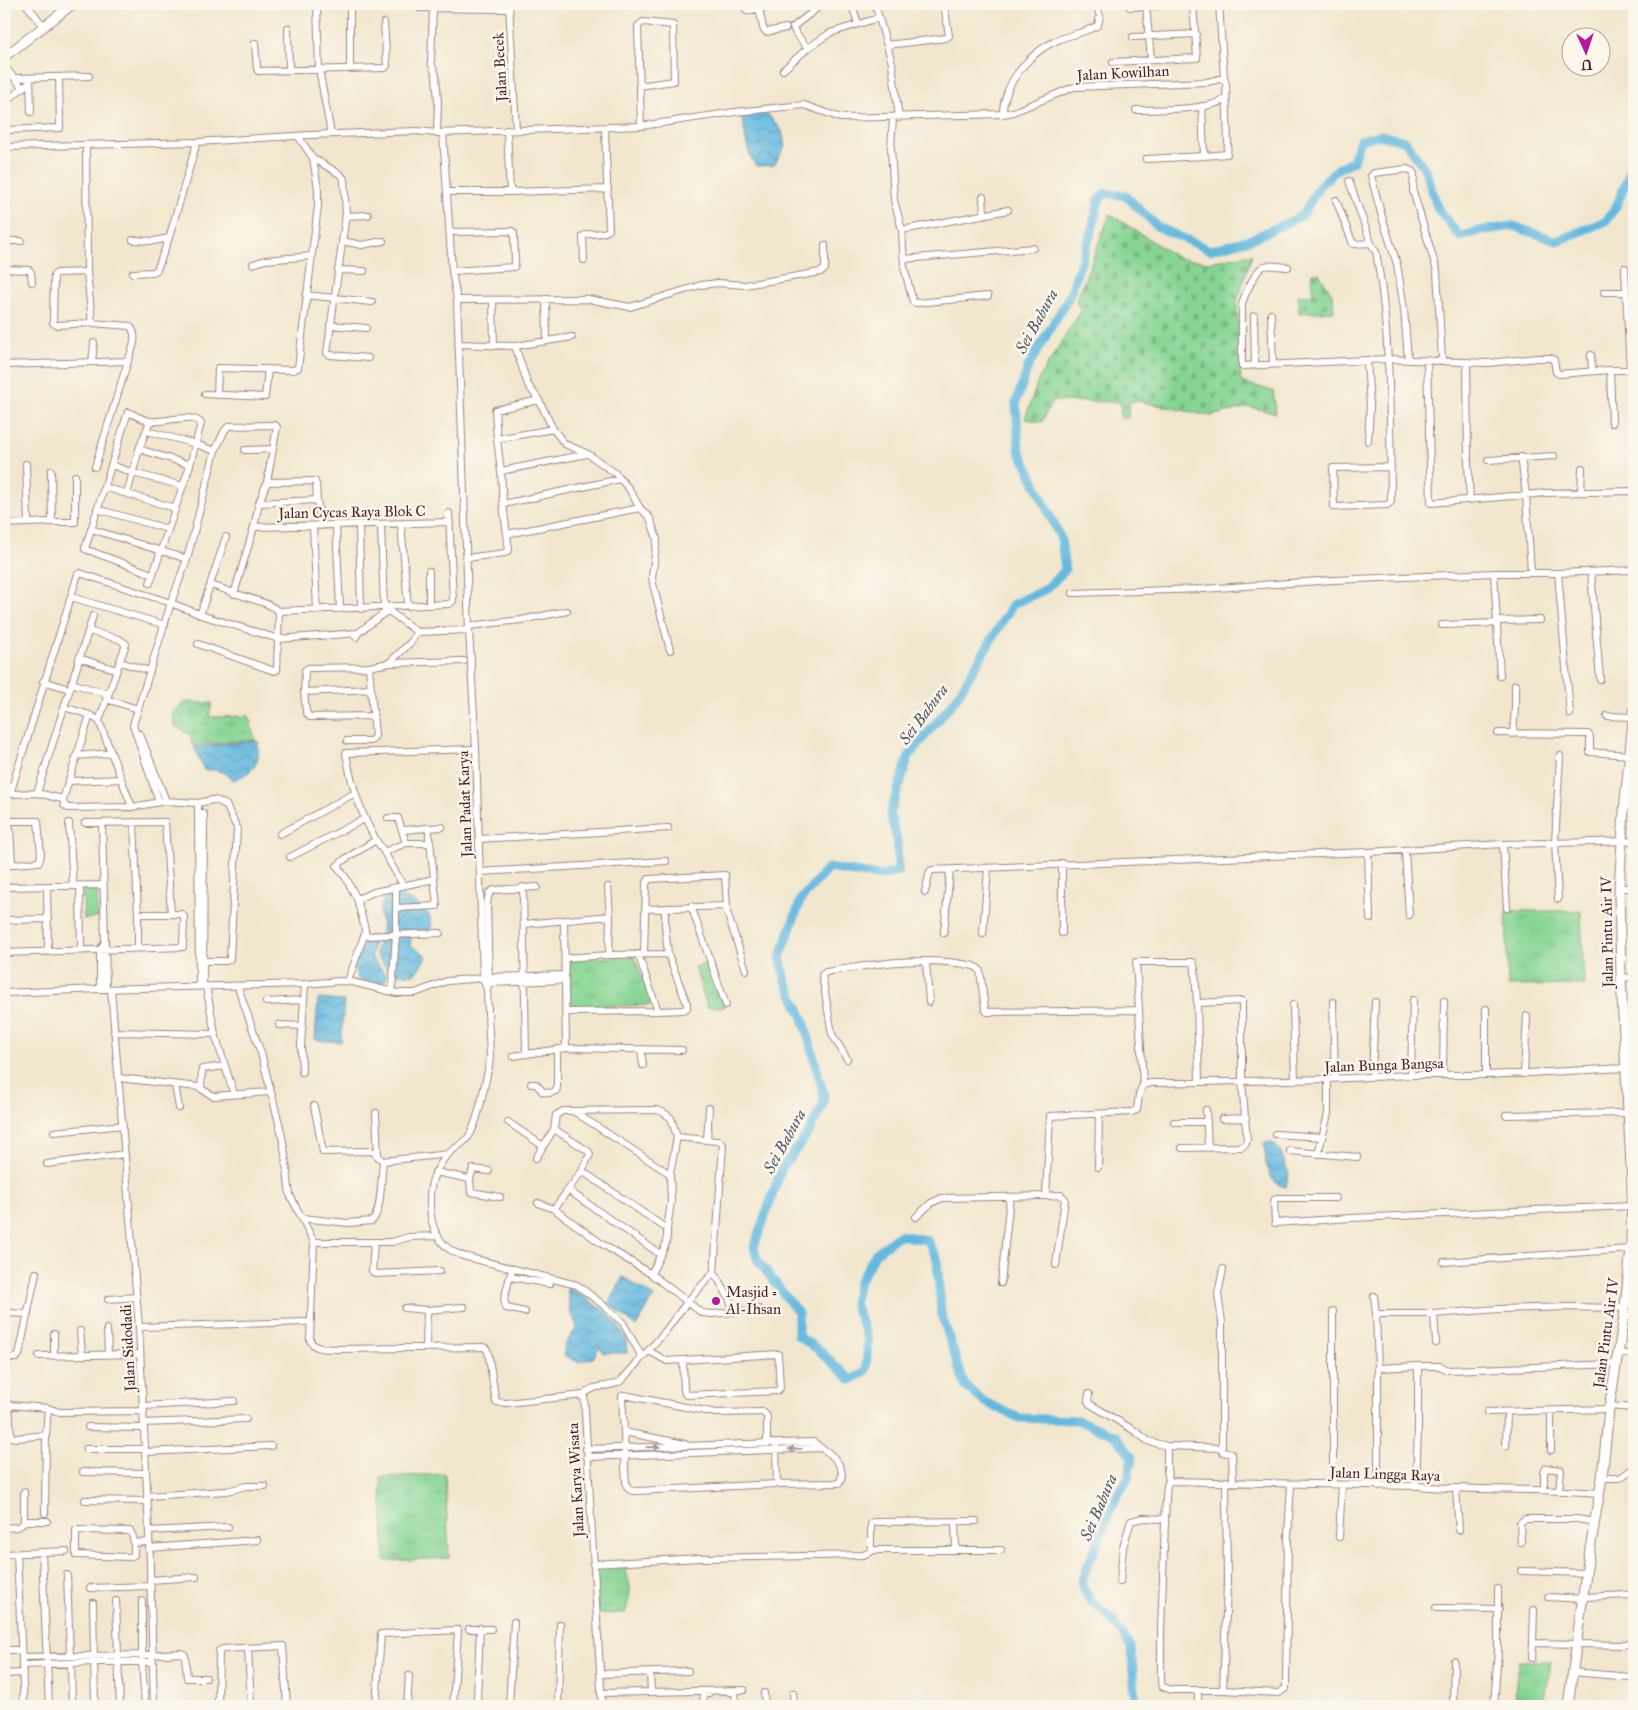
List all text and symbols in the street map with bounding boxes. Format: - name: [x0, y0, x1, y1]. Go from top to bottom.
- north arrow: [1560, 28, 1610, 78]
- street label: Jalan Becek: [489, 32, 512, 104]
- text: U: [1580, 56, 1593, 73]
- street label: Jalan Kowilhan: [1074, 62, 1170, 86]
- water label: Sei Babura: [1011, 286, 1062, 357]
- street label: Jalan Cycas Raya Blok C: [276, 502, 426, 523]
- water label: Sei Babura: [894, 680, 952, 749]
- street label: Jalan Padat Karya: [454, 750, 477, 860]
- street label: Jalan Pintu Air IV: [1597, 876, 1618, 990]
- street label: Jalan Bunga Bangsa: [1322, 1054, 1445, 1077]
- water label: Sei Babura: [759, 1106, 810, 1177]
- street label: Jalan Pintu Air IV: [1589, 1276, 1624, 1391]
- place label: Masjid = Al-Ihsan: [725, 1283, 781, 1318]
- marker: Masjid = Al-Ihsan: [710, 1295, 722, 1307]
- street label: Jalan Sidodadi: [117, 1304, 140, 1394]
- street label: Jalan Karya Wisata: [564, 1422, 589, 1540]
- one-way arrow: [645, 1443, 661, 1451]
- one-way arrow: [787, 1445, 803, 1453]
- street label: Jalan Lingga Raya: [1327, 1463, 1441, 1486]
- water label: Sei Babura: [1076, 1471, 1121, 1544]

